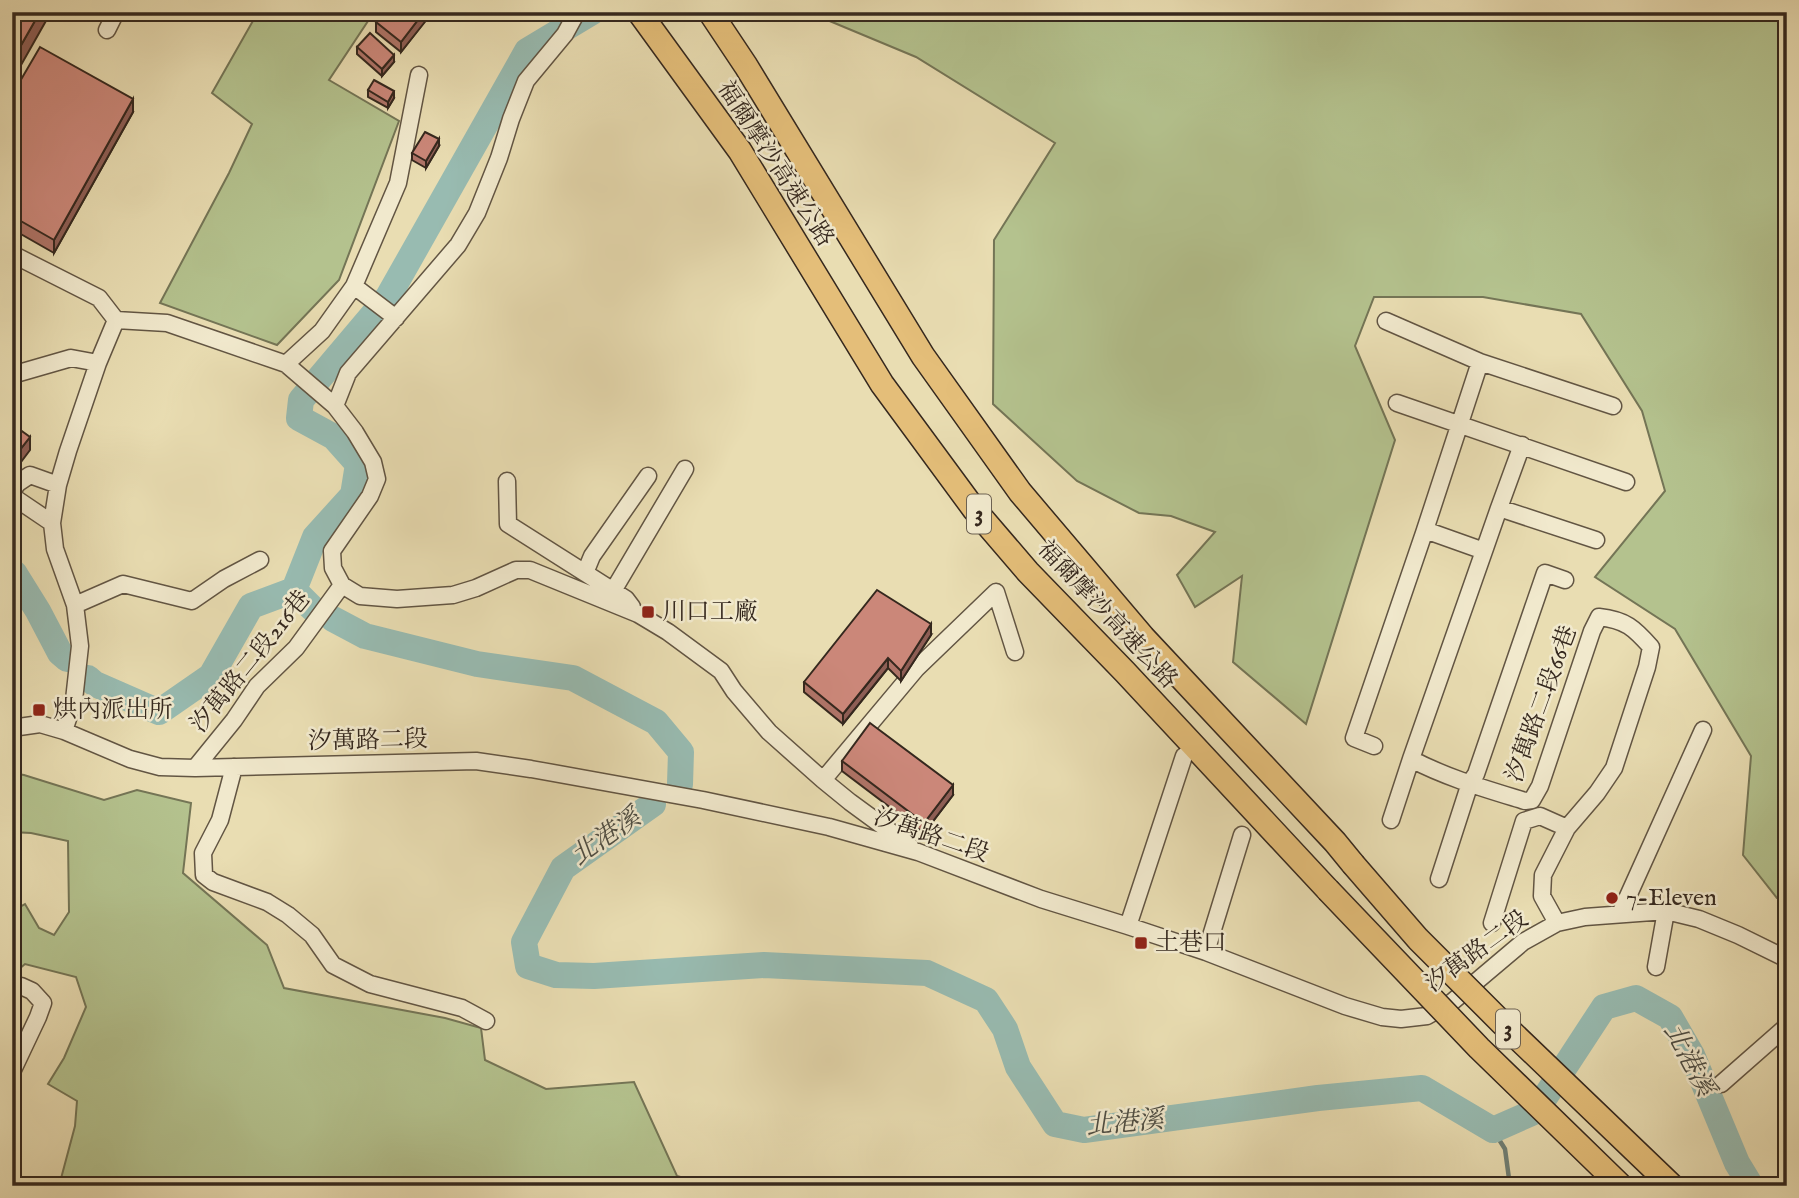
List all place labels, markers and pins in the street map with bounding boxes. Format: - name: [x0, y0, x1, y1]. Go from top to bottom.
- place label: 川口工廠: [662, 597, 758, 628]
- marker: 川口工廠: [640, 604, 656, 620]
- place label: 烘內派出所: [53, 695, 173, 726]
- marker: 烘內派出所: [31, 702, 47, 718]
- place label: 7-Eleven: [1626, 883, 1717, 914]
- marker: 7-Eleven: [1604, 890, 1620, 906]
- place label: 土巷口: [1155, 928, 1227, 959]
- marker: 土巷口: [1133, 935, 1149, 951]

